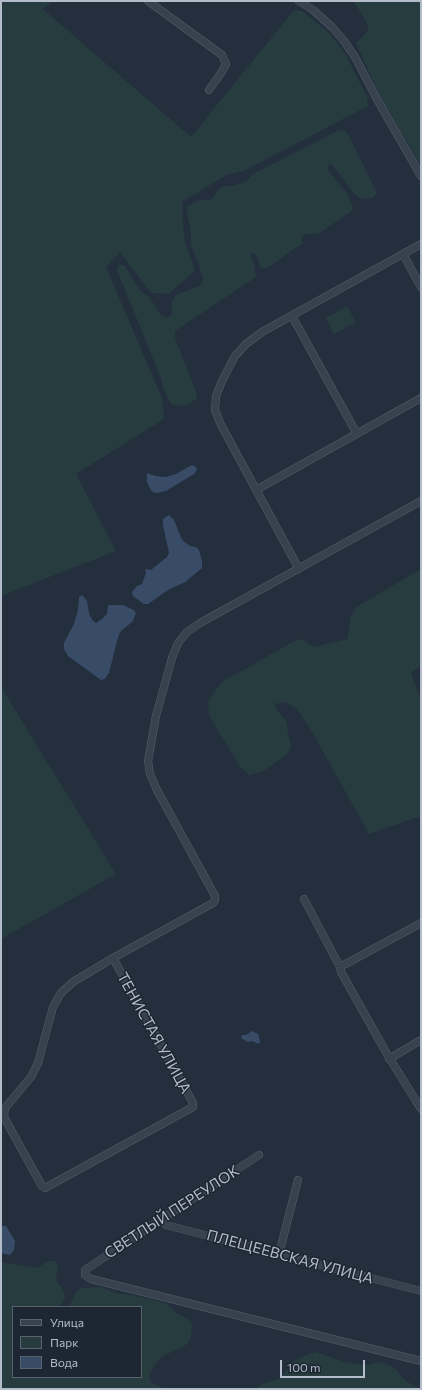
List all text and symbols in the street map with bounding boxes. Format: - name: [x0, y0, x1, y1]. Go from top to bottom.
- street label: ТЕНИСТАЯ УЛИЦА: [113, 969, 195, 1097]
- street label: СВЕТЛЫЙ ПЕРЕУЛОК: [101, 1162, 243, 1262]
- street label: ПЛЕЩЕЕВСКАЯ УЛИЦА: [205, 1226, 375, 1288]
- legend: [12, 1306, 142, 1378]
- text: Улица: [50, 1315, 84, 1329]
- text: Парк: [50, 1335, 79, 1349]
- scale bar: [282, 1352, 367, 1378]
- text: Вода: [50, 1355, 78, 1369]
- text: 100 m: [287, 1360, 321, 1374]

